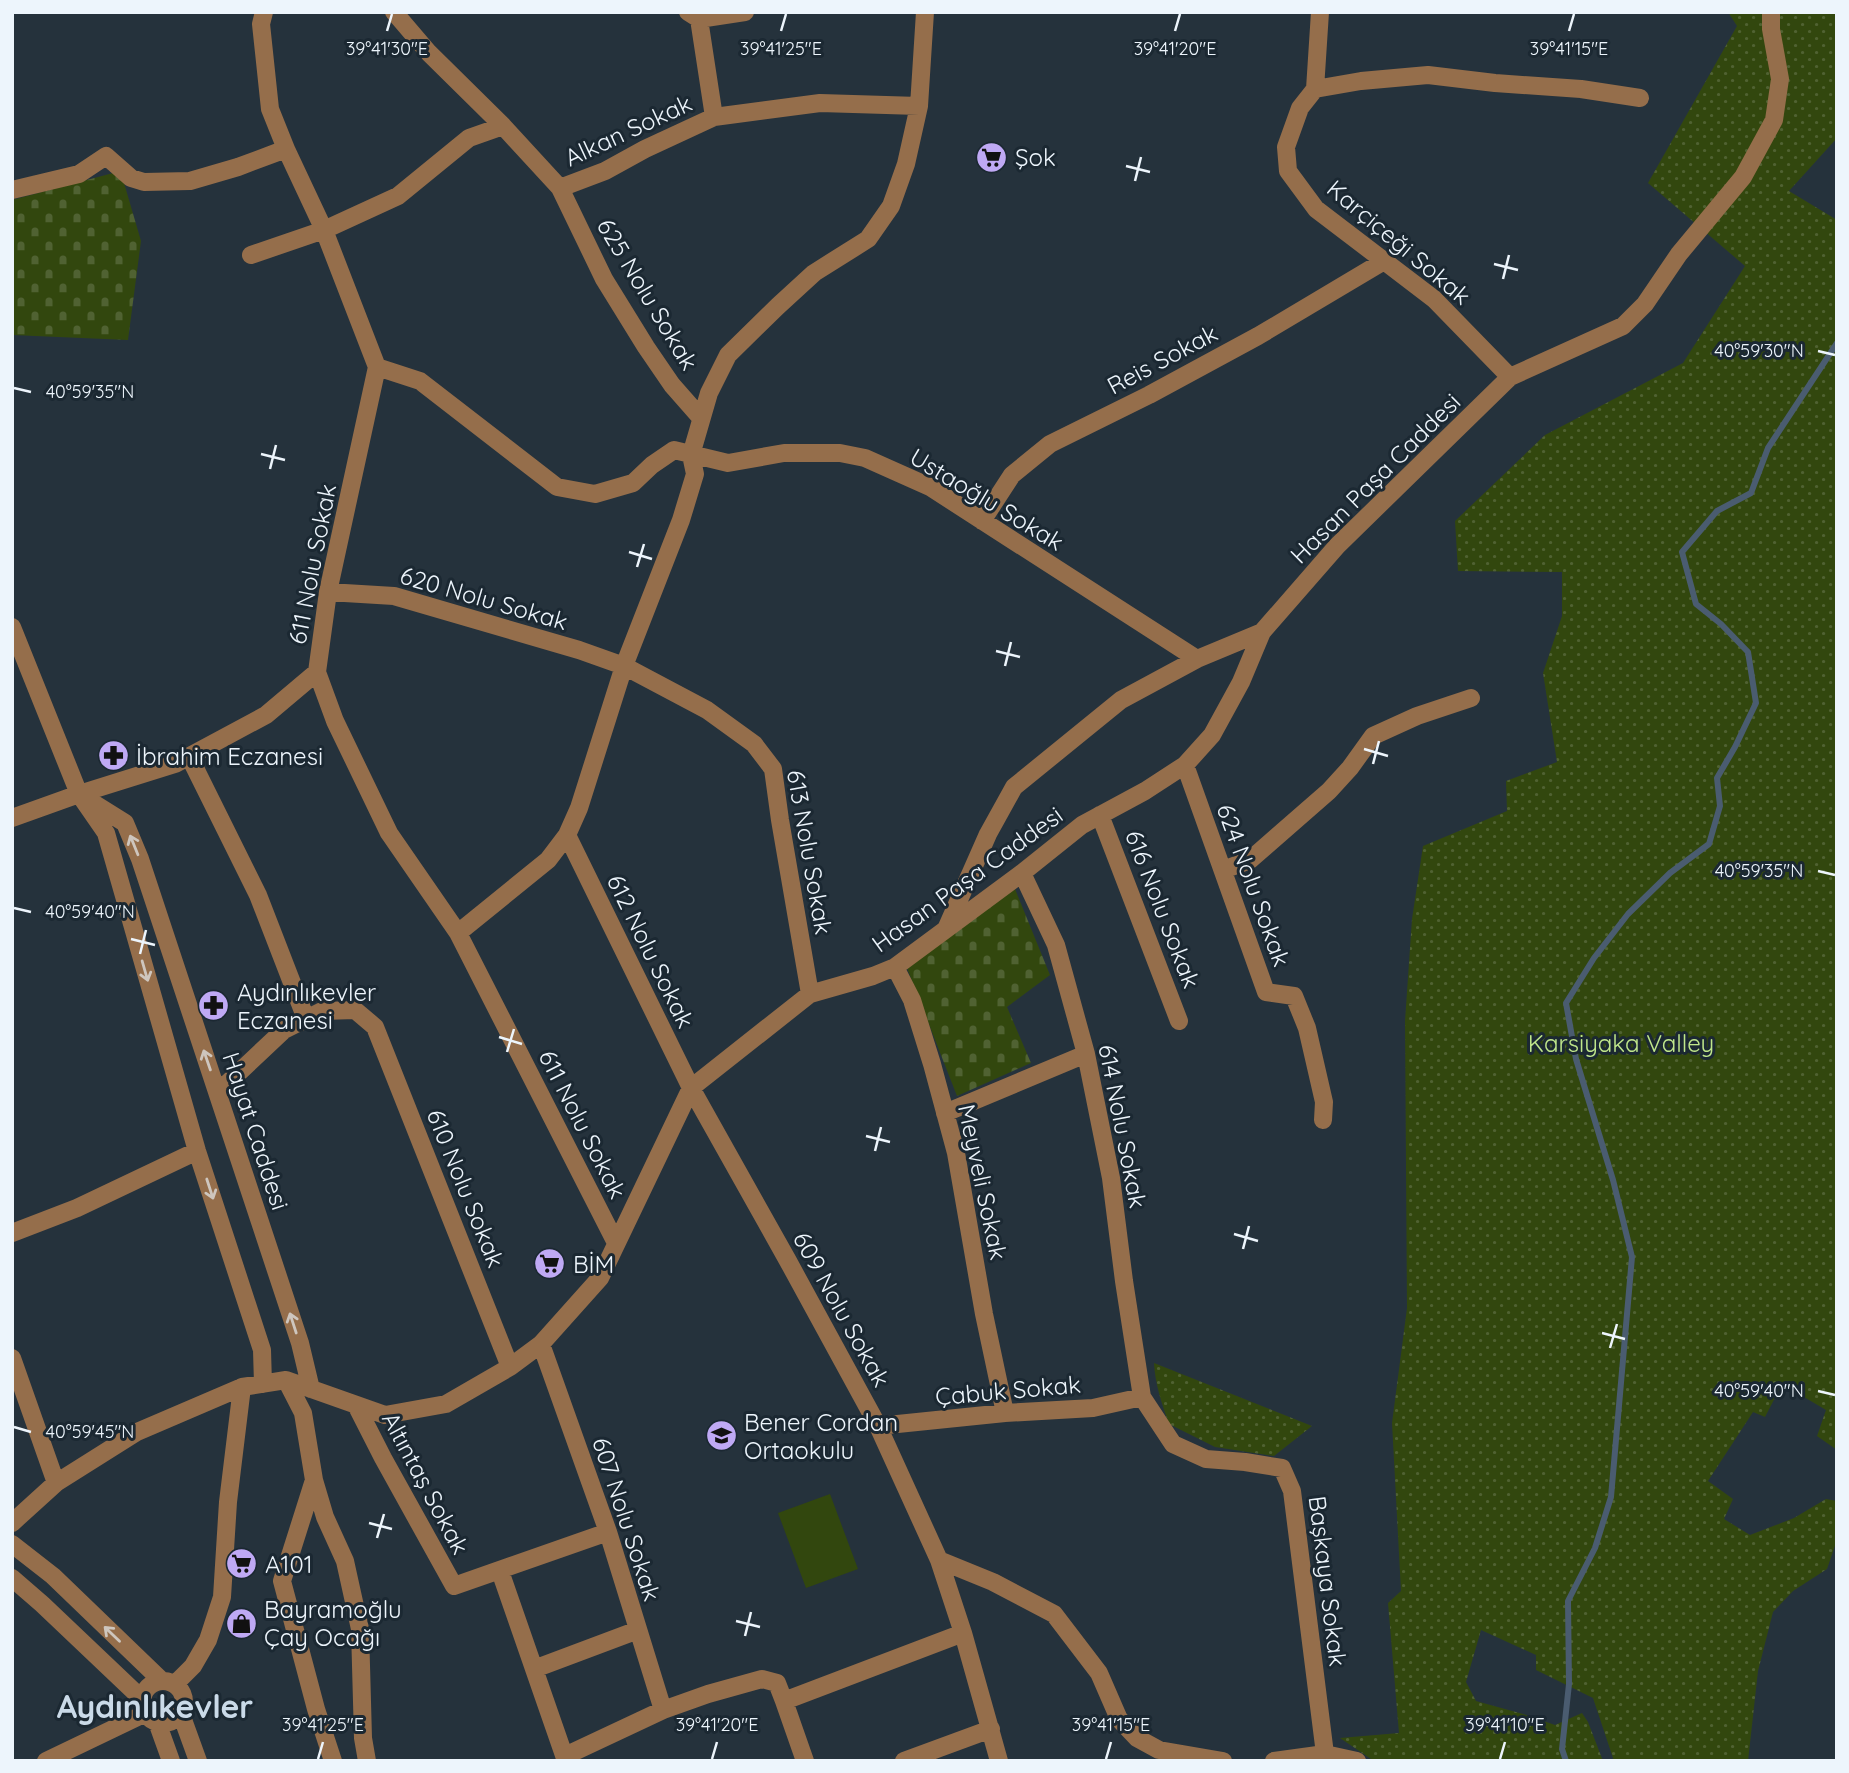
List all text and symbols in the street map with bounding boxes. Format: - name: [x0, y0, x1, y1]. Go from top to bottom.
- text: 39°41'30"E: [346, 37, 428, 60]
- text: 39°41'25"E: [740, 37, 822, 60]
- text: 39°41'20"E: [1134, 37, 1216, 60]
- text: 39°41'15"E: [1530, 37, 1608, 60]
- street label: Alkan Sokak: [560, 87, 696, 173]
- supermarket icon: Şok: [975, 140, 1009, 174]
- place label: Şok: [1015, 142, 1056, 172]
- street label: Karçiçeği Sokak: [1321, 173, 1477, 311]
- street label: 625 Nolu Sokak: [591, 213, 705, 375]
- street label: Reis Sokak: [1102, 317, 1222, 401]
- text: 40°59'30"N: [1714, 339, 1804, 362]
- text: 40°59'35"N: [46, 380, 134, 403]
- street label: Hasan Paşa Caddesi: [1284, 387, 1466, 569]
- street label: Ustaoğlu Sokak: [905, 441, 1069, 557]
- street label: 611 Nolu Sokak: [282, 481, 342, 647]
- street label: 620 Nolu Sokak: [397, 560, 571, 636]
- pharmacy icon: İbrahim Eczanesi: [96, 739, 130, 773]
- place label: İbrahim Eczanesi: [136, 741, 323, 771]
- street label: 613 Nolu Sokak: [781, 767, 839, 937]
- street label: Hasan Paşa Caddesi: [866, 800, 1068, 958]
- street label: 624 Nolu Sokak: [1211, 800, 1297, 970]
- street label: 616 Nolu Sokak: [1119, 826, 1207, 992]
- one-way arrow: [126, 835, 139, 856]
- text: 40°59'35"N: [1715, 859, 1803, 882]
- street label: 612 Nolu Sokak: [601, 869, 701, 1033]
- text: 40°59'40"N: [45, 900, 135, 923]
- one-way arrow: [140, 960, 153, 982]
- place label: Aydınlıkevler Eczanesi: [237, 977, 376, 1035]
- pharmacy icon: Aydınlıkevler Eczanesi: [197, 989, 231, 1023]
- park label: Karsiyaka Valley: [1528, 1028, 1714, 1058]
- street label: 614 Nolu Sokak: [1092, 1042, 1154, 1210]
- street label: 611 Nolu Sokak: [533, 1045, 633, 1203]
- street label: Hayat Caddesi: [216, 1048, 296, 1214]
- one-way arrow: [200, 1050, 212, 1072]
- street label: Meyveli Sokak: [952, 1101, 1014, 1263]
- street label: 610 Nolu Sokak: [421, 1104, 511, 1272]
- one-way arrow: [204, 1178, 217, 1200]
- street label: 609 Nolu Sokak: [787, 1226, 897, 1392]
- supermarket icon: BİM: [533, 1247, 567, 1281]
- place label: BİM: [573, 1249, 614, 1279]
- one-way arrow: [286, 1312, 299, 1334]
- street label: Çabuk Sokak: [934, 1369, 1082, 1411]
- text: 40°59'40"N: [1714, 1379, 1804, 1402]
- street label: Altıntaş Sokak: [376, 1407, 476, 1559]
- place label: Bener Cordan Ortaokulu: [744, 1407, 898, 1465]
- school or university icon: Bener Cordan Ortaokulu: [704, 1419, 738, 1453]
- text: 40°59'45"N: [46, 1420, 134, 1443]
- street label: 607 Nolu Sokak: [586, 1433, 668, 1605]
- street label: Başkaya Sokak: [1303, 1494, 1353, 1668]
- supermarket icon: A101: [225, 1547, 259, 1581]
- place label: A101: [265, 1549, 313, 1579]
- place label: Bayramoğlu Çay Ocağı: [264, 1594, 402, 1652]
- shop icon: Bayramoğlu Çay Ocağı: [224, 1606, 258, 1640]
- one-way arrow: [104, 1625, 121, 1642]
- district label: Aydınlıkevler: [57, 1686, 253, 1726]
- text: 39°41'25"E: [282, 1713, 364, 1736]
- text: 39°41'20"E: [676, 1713, 758, 1736]
- text: 39°41'15"E: [1072, 1713, 1150, 1736]
- text: 39°41'10"E: [1465, 1713, 1545, 1736]

